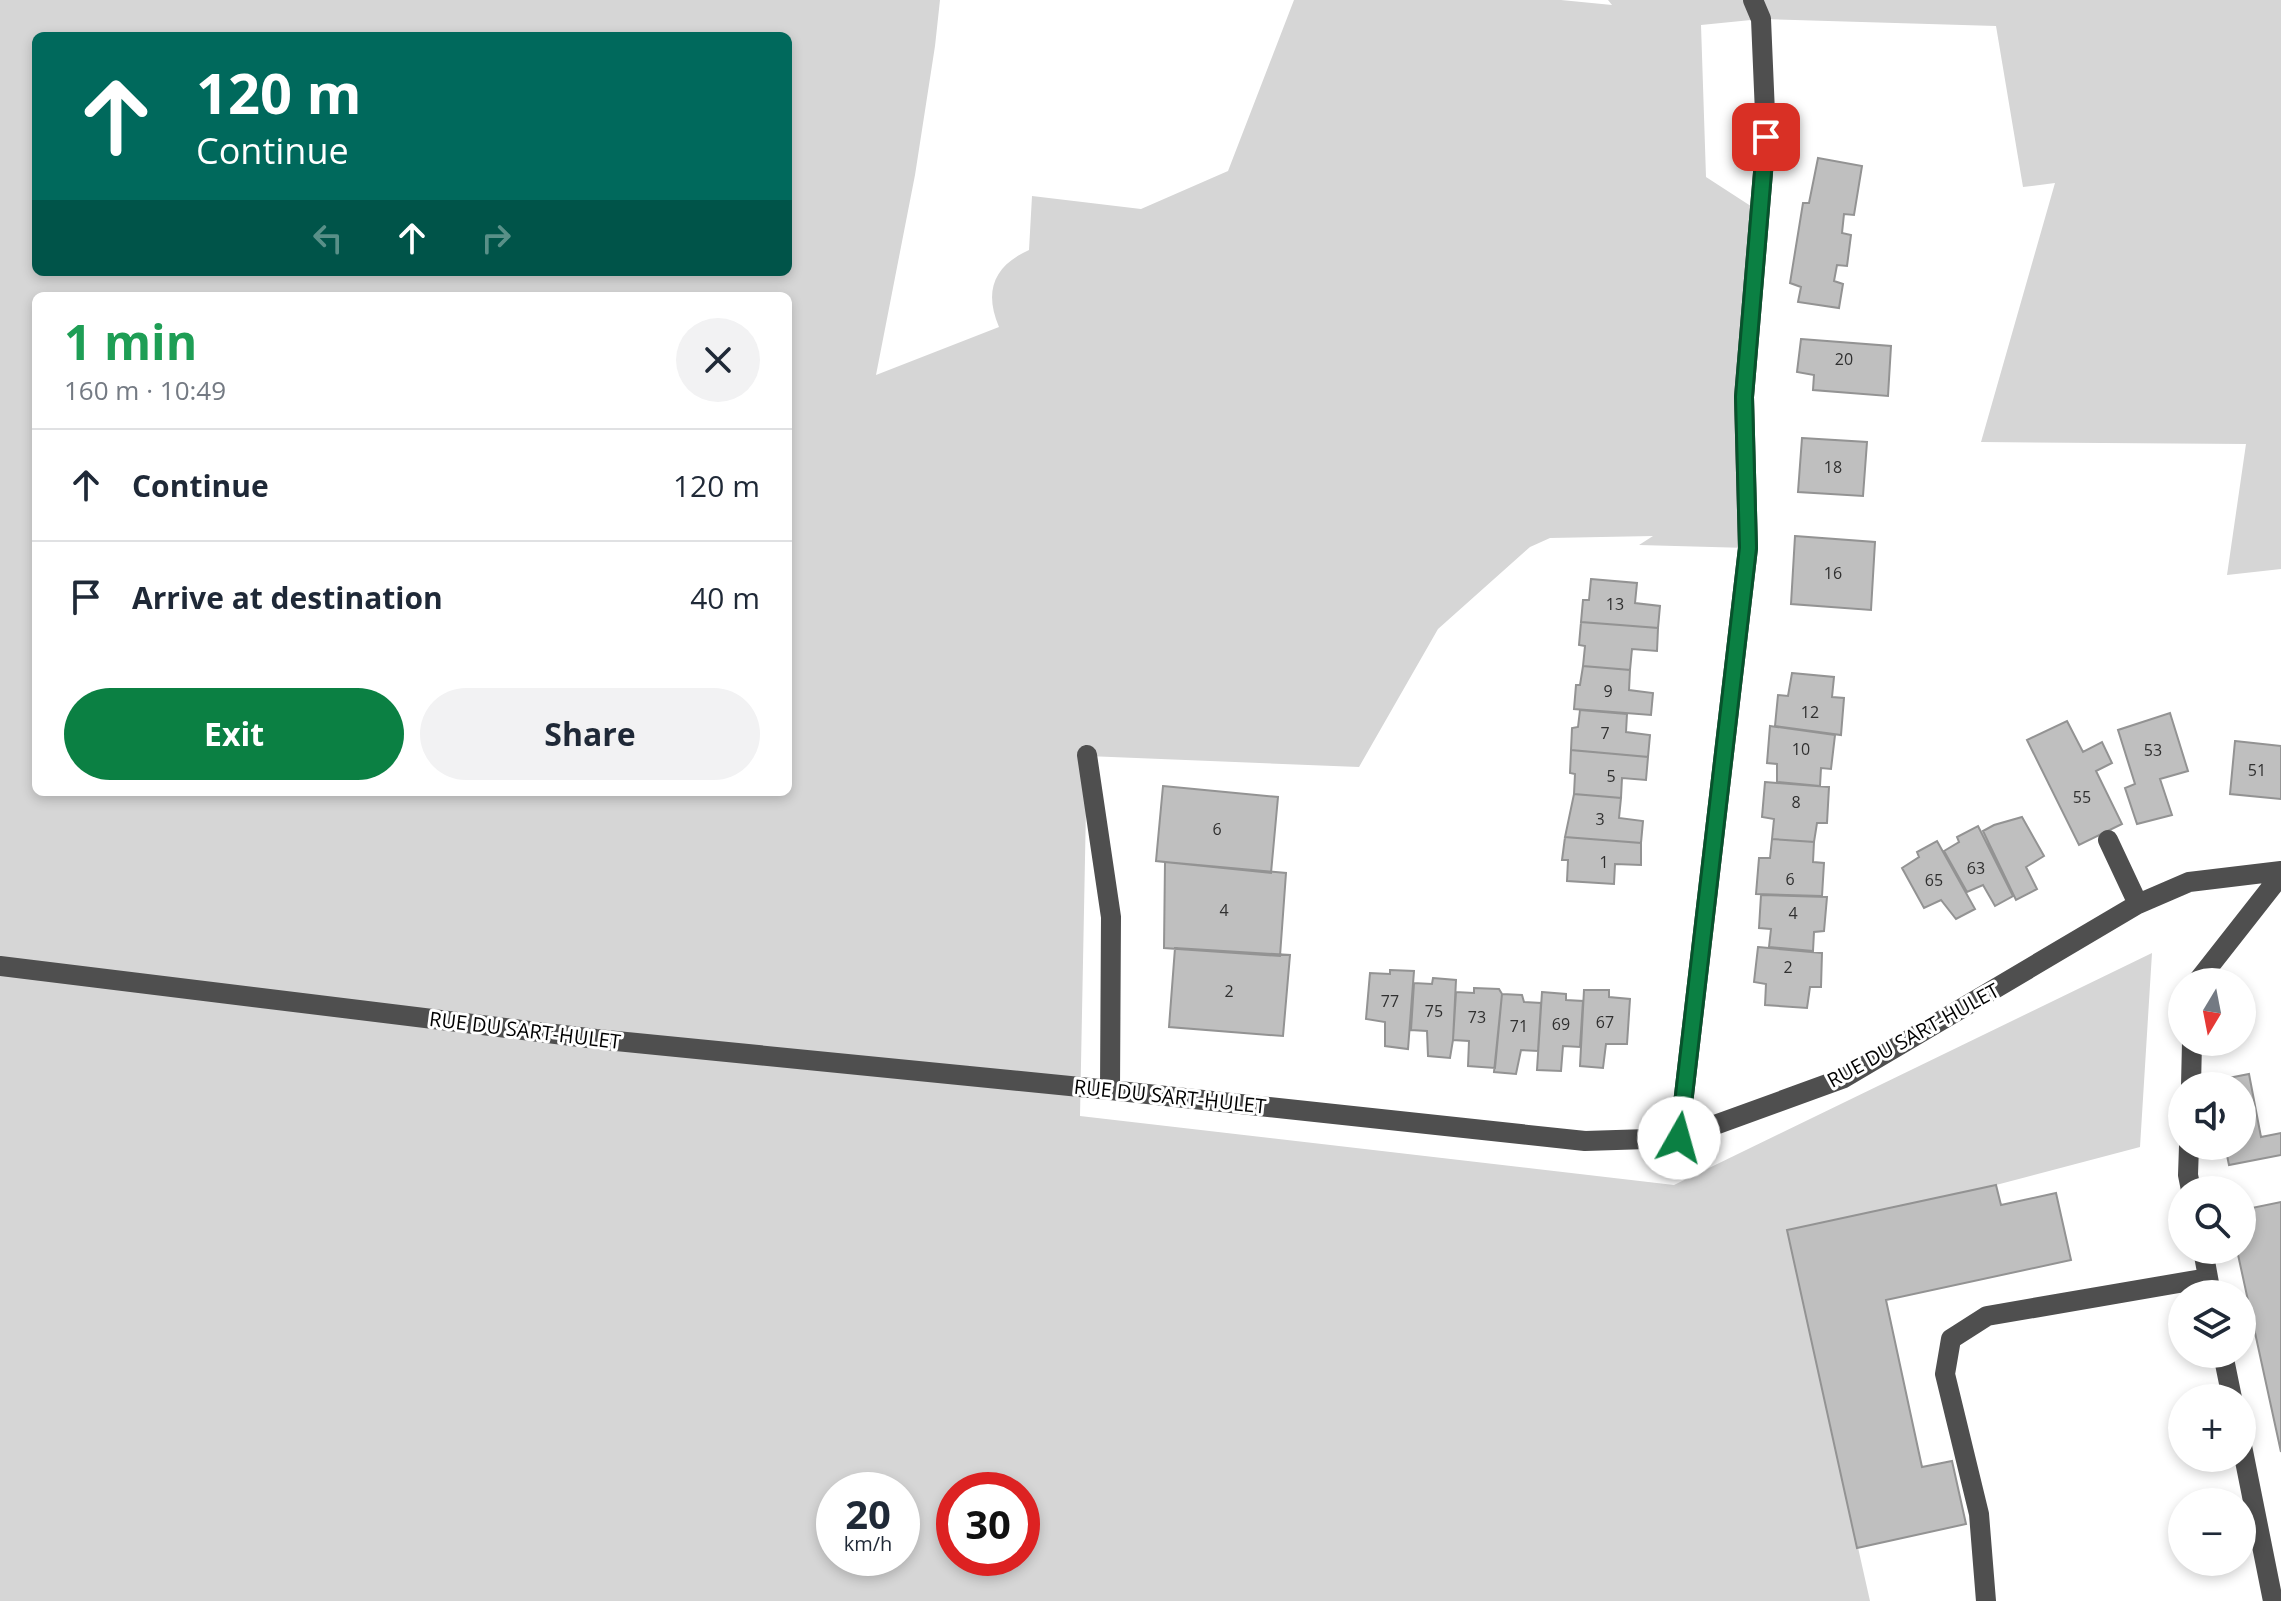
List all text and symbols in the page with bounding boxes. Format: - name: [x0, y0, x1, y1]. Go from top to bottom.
- text: 120 m: [196, 54, 362, 130]
- icon: ahead: [64, 64, 168, 168]
- pin: [1732, 103, 1800, 171]
- icon: arrive: [1744, 115, 1788, 159]
- text: Continue: [196, 126, 349, 175]
- icon: left: [306, 216, 350, 260]
- icon: ahead: [390, 216, 434, 260]
- icon: right: [474, 216, 518, 260]
- text: 1 min: [64, 309, 197, 374]
- button: close: [676, 318, 760, 402]
- house number: 20: [1835, 348, 1853, 370]
- text: 160 m · 10:49: [64, 372, 226, 408]
- house number: 18: [1824, 456, 1842, 478]
- icon: ahead: [64, 463, 108, 507]
- text: Continue: [132, 465, 269, 506]
- text: 120 m: [673, 465, 760, 506]
- house number: 16: [1824, 562, 1842, 584]
- icon: arrive: [64, 575, 108, 619]
- text: Arrive at destination: [132, 577, 443, 618]
- text: 40 m: [690, 577, 760, 618]
- house number: 13: [1606, 593, 1624, 615]
- house number: 9: [1603, 680, 1613, 702]
- button: Exit: [64, 688, 404, 780]
- button: Share: [420, 688, 760, 780]
- house number: 12: [1801, 701, 1819, 723]
- house number: 7: [1600, 722, 1610, 744]
- house number: 10: [1792, 738, 1810, 760]
- house number: 53: [2144, 739, 2162, 761]
- house number: 51: [2248, 759, 2266, 781]
- house number: 5: [1606, 765, 1616, 787]
- house number: 55: [2073, 786, 2091, 808]
- house number: 8: [1791, 791, 1801, 813]
- house number: 3: [1595, 808, 1605, 830]
- house number: 6: [1212, 818, 1222, 840]
- house number: 1: [1599, 851, 1609, 873]
- house number: 63: [1967, 857, 1985, 879]
- house number: 6: [1785, 868, 1795, 890]
- house number: 65: [1925, 869, 1943, 891]
- house number: 4: [1219, 899, 1229, 921]
- house number: 4: [1788, 902, 1798, 924]
- house number: 2: [1783, 956, 1793, 978]
- north arrow: [2168, 968, 2256, 1056]
- map controls: [2168, 968, 2256, 1576]
- street label: RUE DU SART-HULET: [1822, 976, 2004, 1094]
- house number: 2: [1224, 980, 1234, 1002]
- house number: 77: [1381, 990, 1399, 1012]
- house number: 75: [1425, 1000, 1443, 1022]
- street label: RUE DU SART-HULET: [428, 1005, 622, 1055]
- house number: 73: [1468, 1006, 1486, 1028]
- house number: 67: [1596, 1011, 1614, 1033]
- house number: 69: [1552, 1013, 1570, 1035]
- house number: 71: [1510, 1015, 1528, 1037]
- street label: RUE DU SART-HULET: [1073, 1072, 1267, 1120]
- button: sound: [2168, 1072, 2256, 1160]
- position arrow: [1637, 1096, 1721, 1180]
- button: search: [2168, 1176, 2256, 1264]
- button: layers: [2168, 1280, 2256, 1368]
- button: +: [2168, 1384, 2256, 1472]
- speed limit sign: 30: [936, 1472, 1040, 1576]
- text: 20: [845, 1486, 891, 1541]
- button: −: [2168, 1488, 2256, 1576]
- text: km/h: [844, 1530, 892, 1557]

